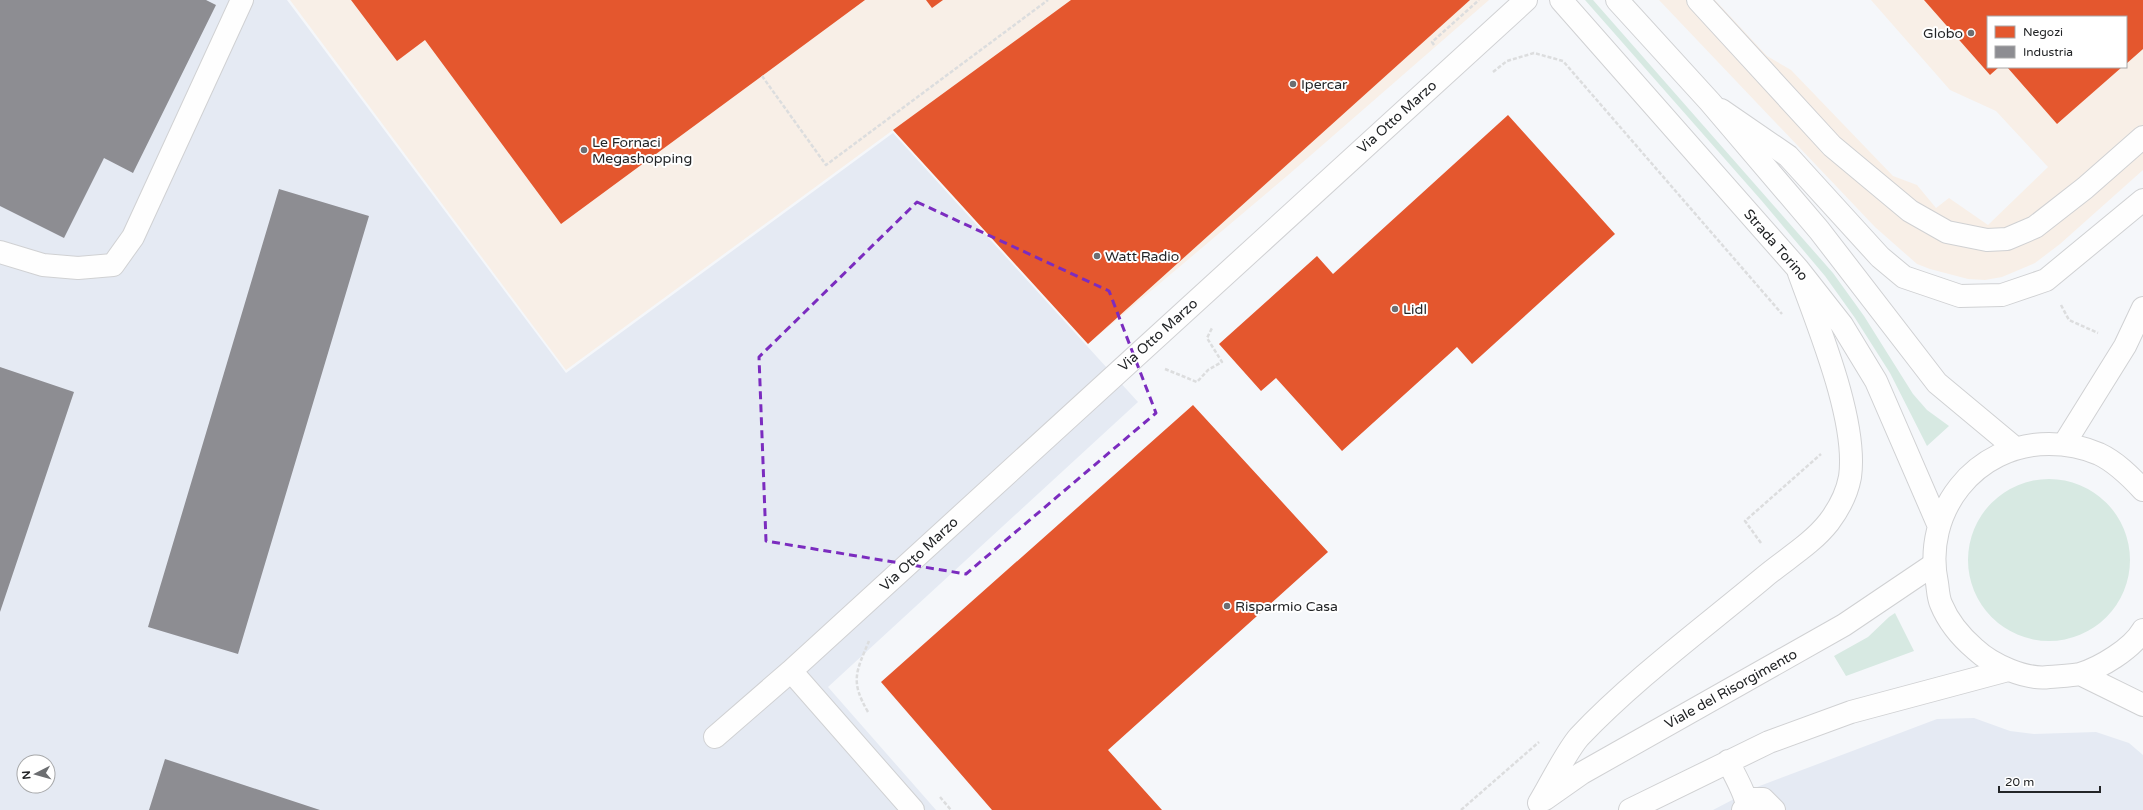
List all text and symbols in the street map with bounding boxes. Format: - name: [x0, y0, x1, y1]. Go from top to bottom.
- legend: [1987, 16, 2127, 68]
- place label: Globo: [1923, 25, 1963, 42]
- text: Negozi: [2023, 25, 2063, 39]
- marker: Globo: [1966, 28, 1976, 38]
- text: Industria: [2023, 45, 2073, 59]
- place label: Ipercar: [1301, 76, 1348, 93]
- street label: Via Otto Marzo: [1354, 77, 1440, 157]
- marker: Ipercar: [1288, 79, 1298, 89]
- place label: Le Fornaci Megashopping: [592, 134, 692, 167]
- marker: Le Fornaci Megashopping: [579, 145, 589, 155]
- street label: Strada Torino: [1740, 206, 1812, 284]
- place label: Watt Radio: [1105, 248, 1179, 265]
- marker: Watt Radio: [1092, 251, 1102, 261]
- street label: Via Otto Marzo: [1115, 295, 1201, 375]
- place label: Lidl: [1403, 301, 1427, 318]
- marker: Lidl: [1390, 304, 1400, 314]
- street label: Via Otto Marzo: [876, 513, 962, 595]
- place label: Risparmio Casa: [1235, 598, 1338, 615]
- marker: Risparmio Casa: [1222, 601, 1232, 611]
- street label: Viale del Risorgimento: [1662, 645, 1800, 733]
- north arrow: [16, 754, 56, 794]
- scale bar: [1999, 768, 2100, 794]
- text: N: [20, 770, 33, 780]
- text: 20 m: [2005, 775, 2034, 789]

